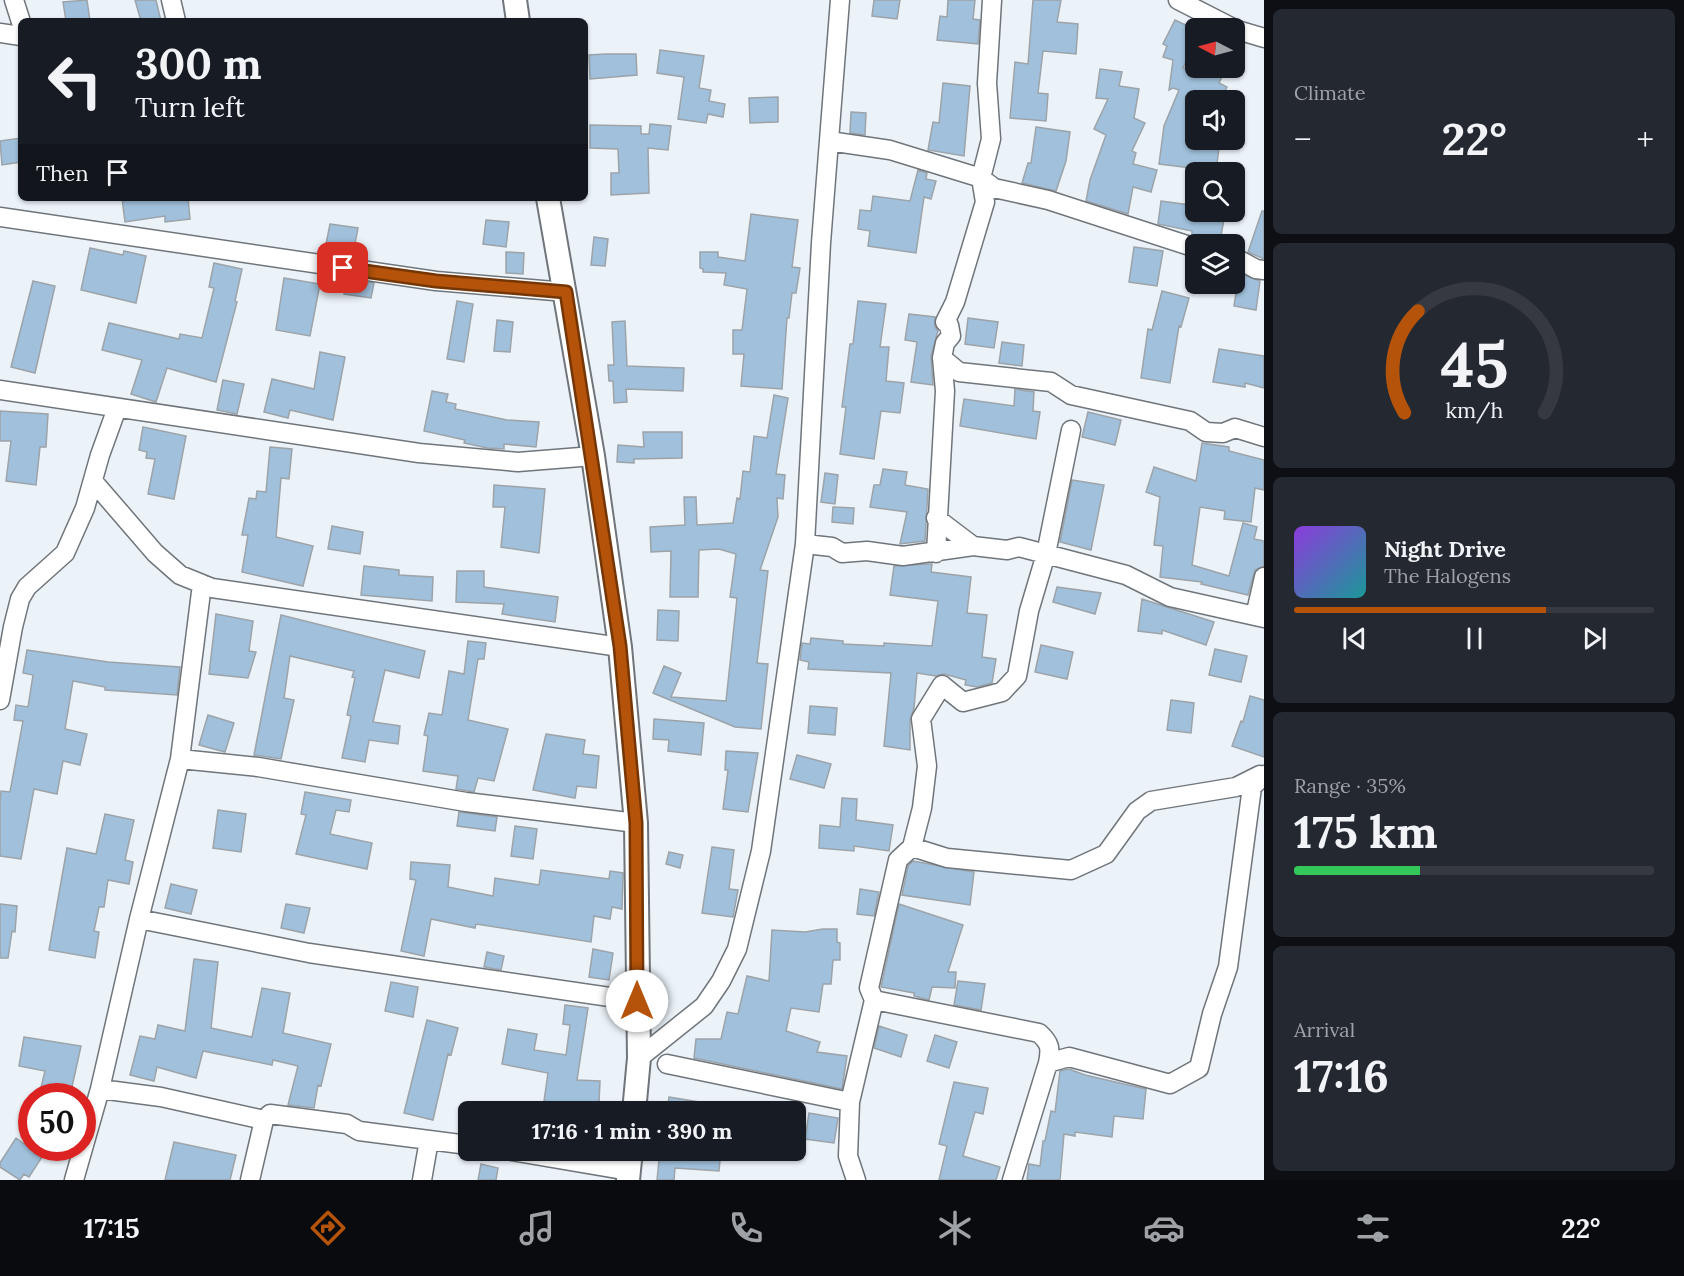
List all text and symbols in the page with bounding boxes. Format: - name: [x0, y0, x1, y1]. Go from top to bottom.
- north arrow: [1185, 18, 1245, 78]
- map controls: [1185, 18, 1245, 294]
- text: 300 m: [135, 37, 262, 91]
- icon: left: [36, 42, 114, 120]
- text: Climate: [1294, 80, 1366, 105]
- text: Turn left: [135, 90, 245, 124]
- button: sound: [1185, 90, 1245, 150]
- text: 22°: [1441, 110, 1507, 167]
- text: −: [1294, 118, 1312, 160]
- text: +: [1636, 118, 1654, 160]
- icon: arrive: [101, 156, 134, 189]
- text: Then: [36, 159, 89, 187]
- button: search: [1185, 162, 1245, 222]
- button: layers: [1185, 234, 1245, 294]
- pin: [317, 242, 368, 293]
- icon: arrive: [326, 251, 359, 284]
- text: 45: [1440, 324, 1508, 404]
- text: km/h: [1445, 396, 1503, 424]
- text: Night Drive: [1384, 535, 1506, 563]
- text: The Halogens: [1384, 563, 1511, 588]
- icon: previous: [1338, 622, 1371, 655]
- icon: pause: [1458, 622, 1491, 655]
- icon: next: [1578, 622, 1611, 655]
- text: Range · 35%: [1294, 773, 1406, 798]
- text: 175 km: [1294, 803, 1438, 860]
- position arrow: [605, 969, 669, 1033]
- text: Arrival: [1294, 1017, 1355, 1042]
- text: 17:16: [1294, 1047, 1389, 1104]
- speed limit sign: 50: [18, 1083, 96, 1161]
- text: 17:16 · 1 min · 390 m: [532, 1117, 732, 1145]
- icon: directions: [307, 1207, 349, 1249]
- icon: music: [516, 1207, 558, 1249]
- icon: phone: [725, 1207, 767, 1249]
- icon: climate: [934, 1207, 976, 1249]
- icon: car: [1143, 1207, 1185, 1249]
- icon: filters: [1352, 1207, 1394, 1249]
- text: 17:15: [84, 1211, 139, 1245]
- text: 22°: [1561, 1211, 1600, 1245]

